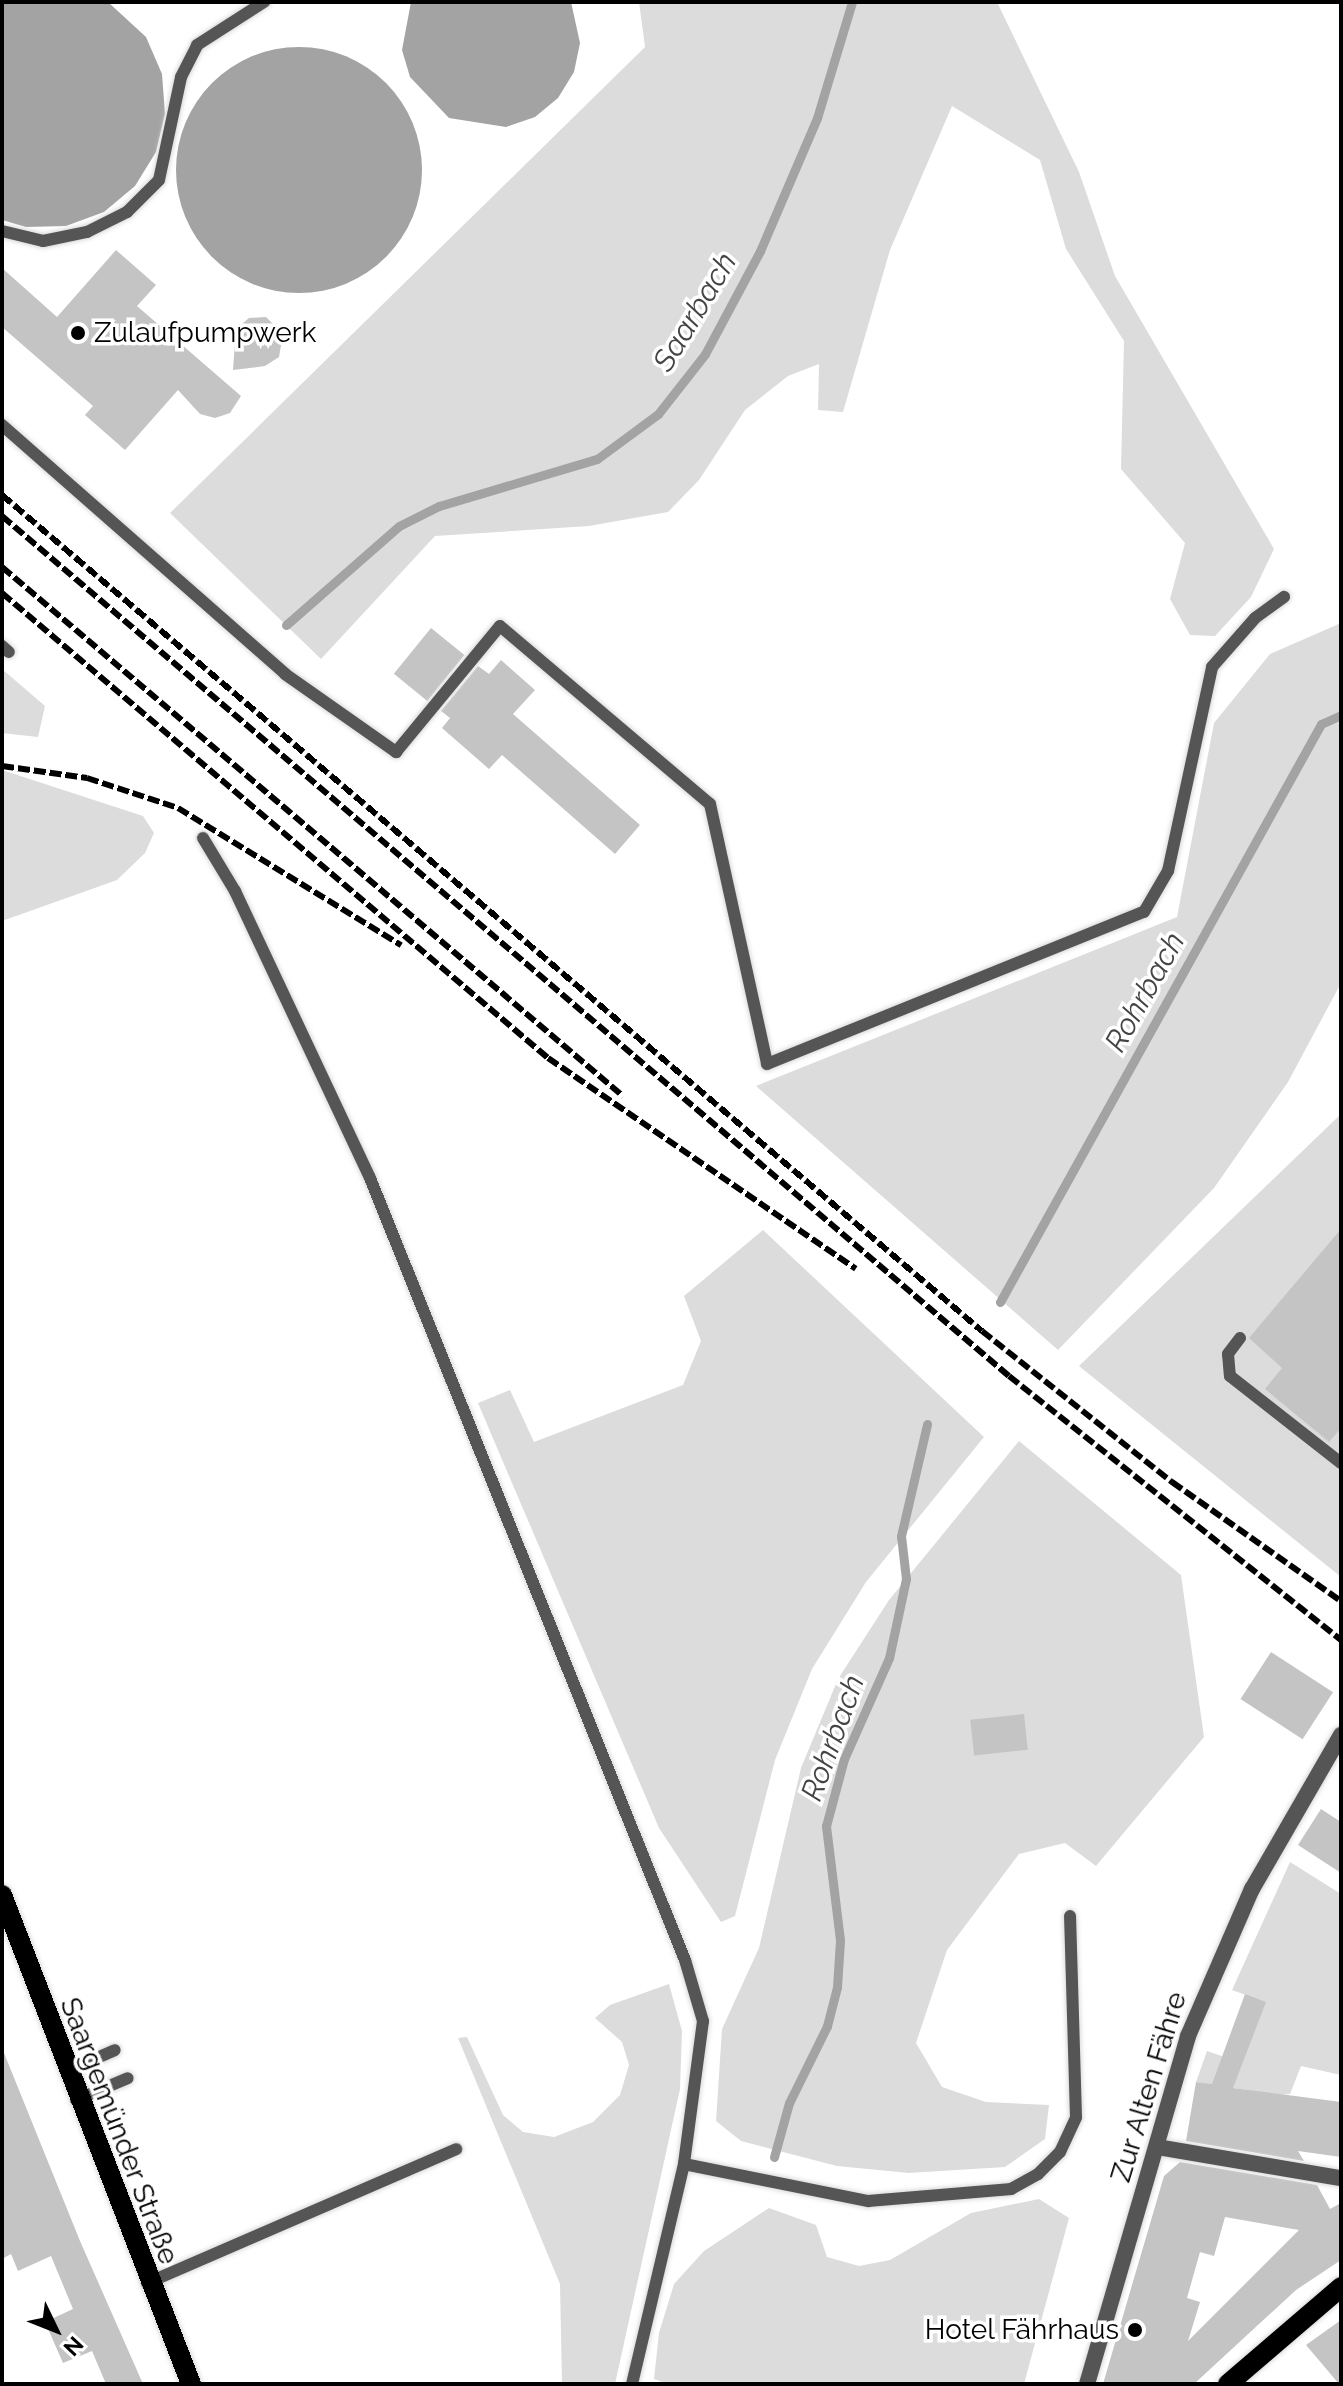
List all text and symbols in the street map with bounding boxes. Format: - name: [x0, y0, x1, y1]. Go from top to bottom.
- water label: Saarbach: [646, 246, 744, 378]
- place label: Zulaufpumpwerk: [94, 316, 316, 350]
- marker: Zulaufpumpwerk: [69, 324, 87, 342]
- water label: Rohrbach: [1098, 926, 1192, 1058]
- water label: Rohrbach: [794, 1670, 872, 1806]
- street label: Zur Alten Fähre: [1104, 1987, 1194, 2187]
- street label: Saargemünder Straße: [53, 1993, 185, 2269]
- north arrow: [16, 2290, 96, 2370]
- place label: Hotel Fährhaus: [924, 2313, 1119, 2347]
- marker: Hotel Fährhaus: [1126, 2321, 1144, 2339]
- text: N: [58, 2331, 89, 2361]

